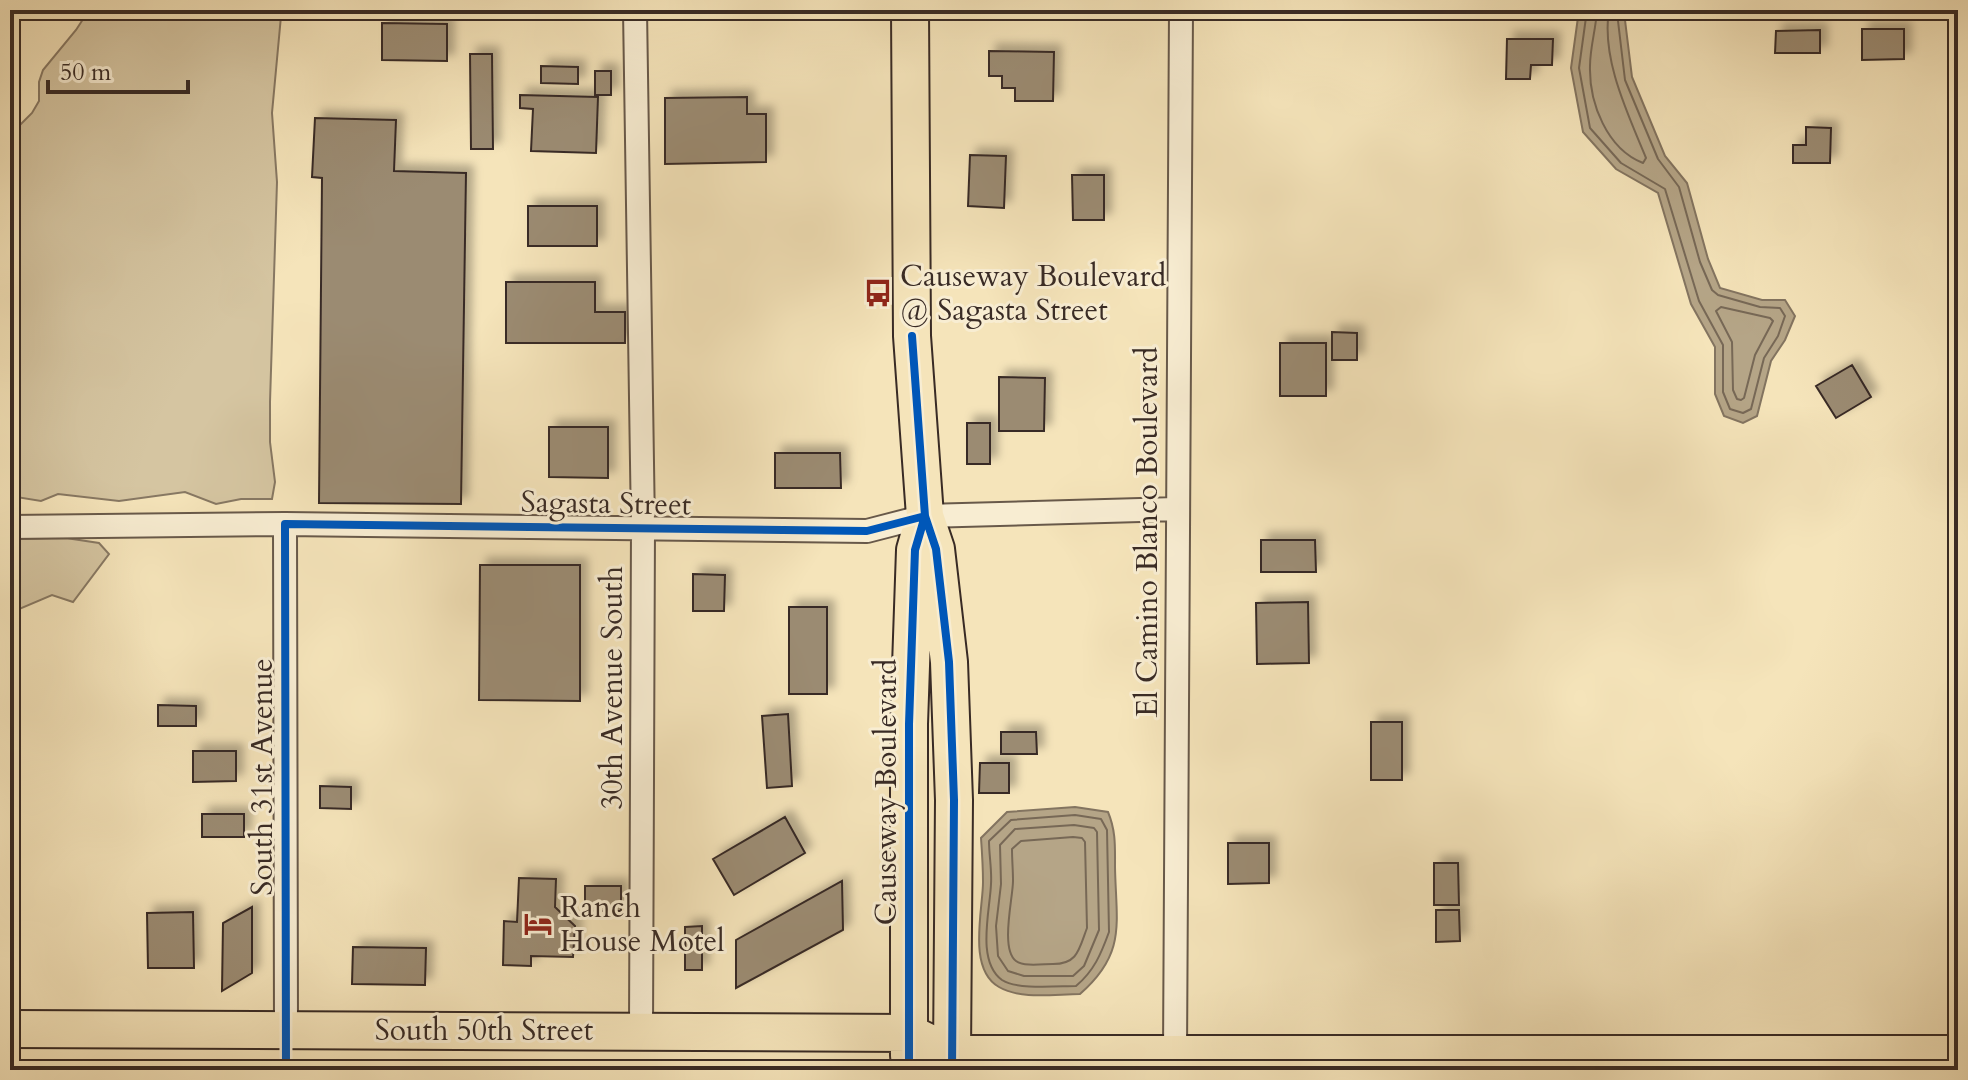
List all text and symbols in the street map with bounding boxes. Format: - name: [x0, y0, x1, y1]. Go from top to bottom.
- scale bar: [48, 44, 188, 94]
- text: 50 m: [60, 56, 112, 89]
- place label: Causeway Boulevard @ Sagasta Street: [900, 256, 1166, 331]
- bus stop icon: Causeway Boulevard @ Sagasta Street: [863, 278, 893, 308]
- street label: El Camino Blanco Boulevard: [1127, 347, 1168, 717]
- street label: Sagasta Street: [520, 482, 692, 525]
- street label: 30th Avenue South: [592, 566, 633, 810]
- street label: South 31st Avenue: [242, 658, 283, 896]
- street label: Causeway Boulevard: [866, 659, 907, 925]
- place label: Ranch House Motel: [560, 887, 725, 962]
- hotel icon: Ranch House Motel: [523, 909, 553, 939]
- street label: South 50th Street: [375, 1010, 594, 1051]

